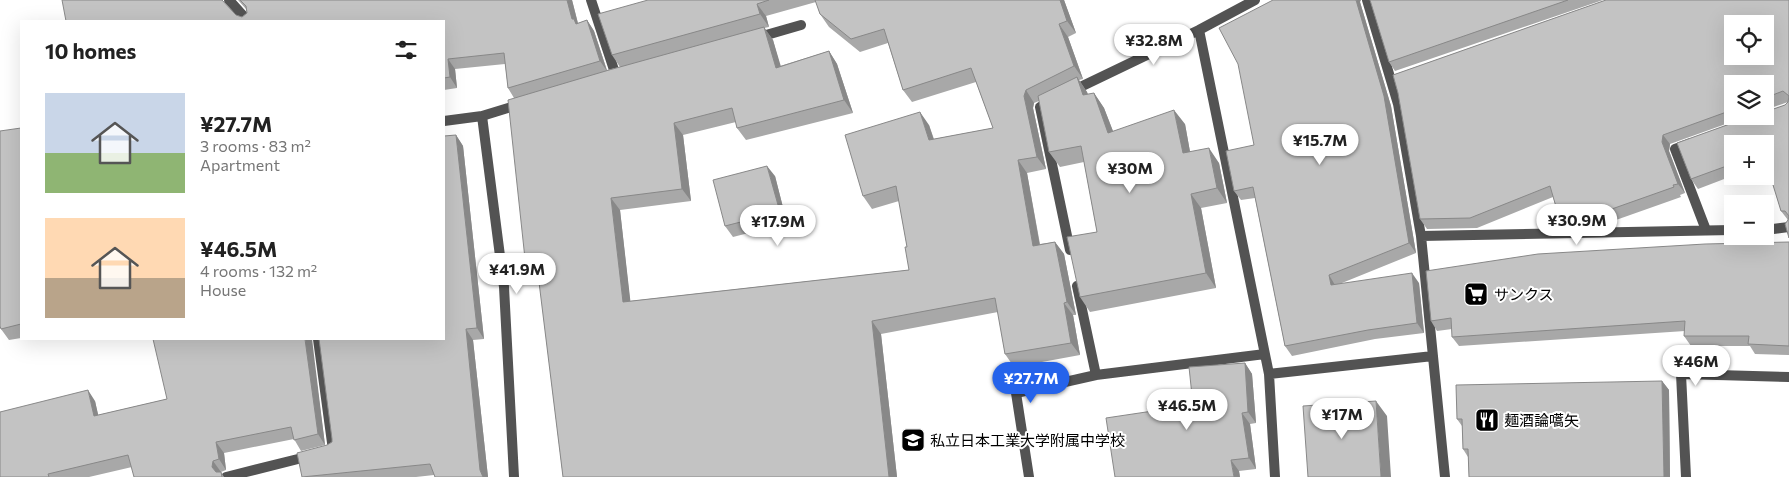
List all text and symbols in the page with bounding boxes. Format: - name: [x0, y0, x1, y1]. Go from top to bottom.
- map controls: [1724, 15, 1774, 245]
- button: locate: [1724, 15, 1774, 65]
- pin: ¥32.8M: [1113, 23, 1195, 66]
- text: ¥32.8M: [1125, 30, 1183, 49]
- icon: filters: [392, 36, 420, 64]
- text: 10 homes: [45, 38, 136, 63]
- button: layers: [1724, 75, 1774, 125]
- text: ¥27.7M: [200, 111, 272, 136]
- icon: home: [85, 113, 145, 173]
- pin: ¥15.7M: [1279, 124, 1361, 166]
- text: ¥15.7M: [1293, 130, 1347, 149]
- button: +: [1724, 135, 1774, 185]
- text: 3 rooms · 83 m²: [200, 136, 311, 155]
- pin: ¥30M: [1100, 152, 1160, 194]
- text: Apartment: [200, 155, 280, 174]
- text: ¥30M: [1107, 158, 1153, 177]
- button: −: [1724, 195, 1774, 245]
- pin: ¥17.9M: [737, 204, 819, 247]
- pin: ¥30.9M: [1536, 204, 1618, 246]
- text: ¥30.9M: [1547, 210, 1607, 229]
- text: ¥17.9M: [751, 211, 805, 230]
- text: ¥46.5M: [200, 236, 277, 261]
- icon: home: [85, 238, 145, 298]
- pin: ¥41.9M: [476, 252, 558, 295]
- text: ¥41.9M: [489, 259, 545, 278]
- text: 4 rooms · 132 m²: [200, 261, 317, 280]
- text: House: [200, 280, 246, 299]
- supermarket icon: サンクス: [1463, 281, 1489, 307]
- place label: サンクス: [1494, 285, 1554, 303]
- pin: ¥46M: [1666, 344, 1726, 387]
- text: ¥46M: [1673, 351, 1719, 370]
- pin: ¥27.7M: [990, 362, 1072, 404]
- text: ¥27.7M: [1003, 368, 1059, 387]
- pin: ¥46.5M: [1146, 388, 1228, 431]
- text: ¥46.5M: [1158, 395, 1216, 414]
- pin: ¥17M: [1312, 398, 1372, 440]
- text: ¥17M: [1321, 404, 1363, 423]
- restaurant icon: 麺酒論嚆矢: [1474, 407, 1500, 433]
- place label: 麺酒論嚆矢: [1504, 411, 1579, 429]
- school or university icon: 私立日本工業大学附属中学校: [900, 427, 926, 453]
- place label: 私立日本工業大学附属中学校: [930, 431, 1125, 449]

